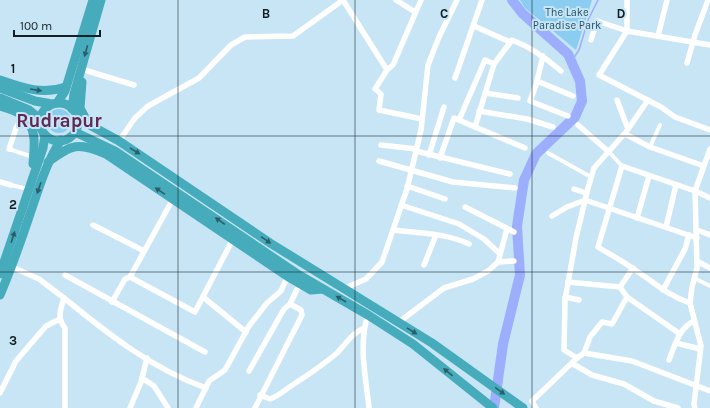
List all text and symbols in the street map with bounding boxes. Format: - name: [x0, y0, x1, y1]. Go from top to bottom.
- text: B: [262, 6, 270, 21]
- text: C: [440, 6, 448, 21]
- park label: The Lake Paradise Park: [533, 6, 601, 32]
- text: D: [617, 6, 626, 21]
- scale bar: [14, 12, 100, 38]
- text: 100 m: [20, 19, 52, 33]
- one-way arrow: [83, 45, 89, 57]
- text: 1: [11, 61, 15, 76]
- one-way arrow: [30, 88, 42, 94]
- district label: Rudrapur: [16, 110, 102, 132]
- one-way arrow: [129, 148, 141, 155]
- one-way arrow: [35, 183, 41, 195]
- one-way arrow: [155, 187, 165, 195]
- text: 2: [9, 197, 17, 212]
- one-way arrow: [214, 217, 225, 225]
- one-way arrow: [10, 231, 16, 243]
- one-way arrow: [261, 236, 271, 244]
- one-way arrow: [336, 295, 346, 303]
- one-way arrow: [407, 327, 417, 335]
- text: 3: [9, 333, 17, 348]
- one-way arrow: [442, 368, 453, 377]
- one-way arrow: [494, 387, 505, 395]

